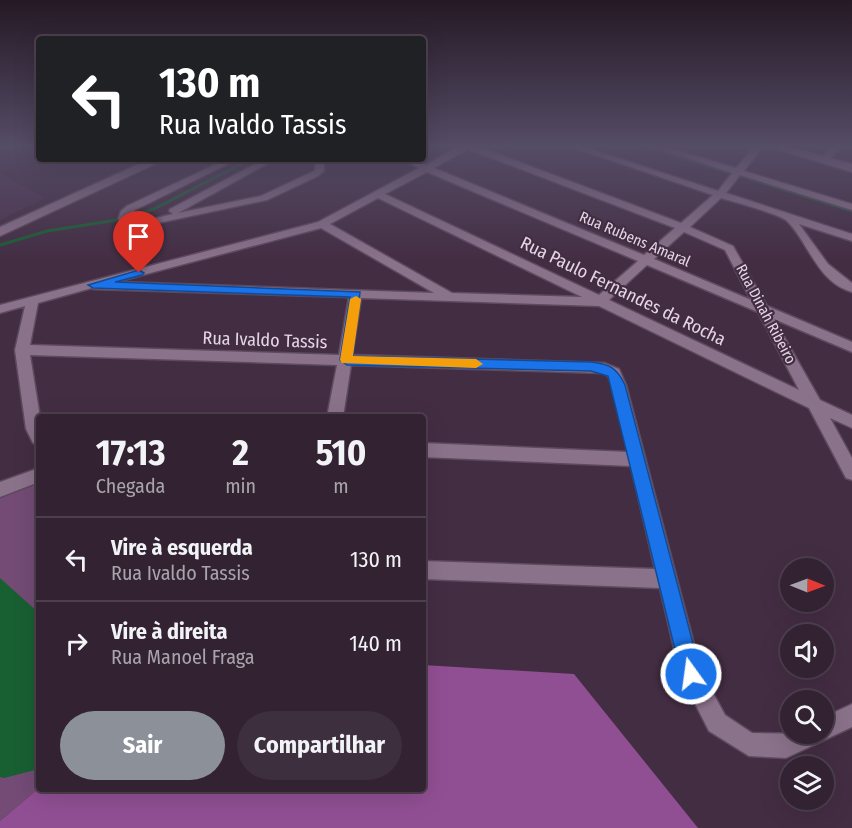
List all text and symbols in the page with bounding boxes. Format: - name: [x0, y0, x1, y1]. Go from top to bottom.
- text: 130 m: [159, 58, 260, 108]
- icon: left: [60, 60, 138, 138]
- text: Rua Ivaldo Tassis: [159, 109, 346, 141]
- street label: Rua Rubens Amaral: [577, 207, 693, 271]
- pin: [113, 211, 164, 273]
- icon: arrive: [122, 220, 155, 253]
- street label: Rua Paulo Fernandes da Rocha: [517, 232, 729, 350]
- street label: Rua Dinah Ribeiro: [732, 261, 800, 367]
- street label: Rua Ivaldo Tassis: [202, 327, 328, 353]
- text: 17:13: [96, 431, 165, 475]
- text: 2: [232, 431, 249, 475]
- text: 510: [316, 431, 366, 475]
- text: Chegada: [96, 474, 165, 498]
- text: min: [225, 474, 256, 498]
- text: m: [333, 474, 349, 498]
- text: Vire à esquerda: [111, 534, 253, 561]
- icon: left: [60, 543, 93, 576]
- text: 130 m: [350, 546, 402, 573]
- north arrow: [780, 558, 834, 612]
- map controls: [780, 558, 834, 810]
- text: Rua Ivaldo Tassis: [111, 561, 250, 585]
- text: Vire à direita: [111, 618, 227, 645]
- button: sound: [780, 624, 834, 678]
- icon: right: [60, 627, 93, 660]
- text: 140 m: [349, 630, 402, 657]
- position arrow: [659, 642, 723, 706]
- text: Rua Manoel Fraga: [111, 645, 255, 669]
- button: search: [780, 690, 834, 744]
- button: Sair: [60, 711, 225, 780]
- button: Compartilhar: [237, 711, 402, 780]
- button: layers: [780, 756, 834, 810]

